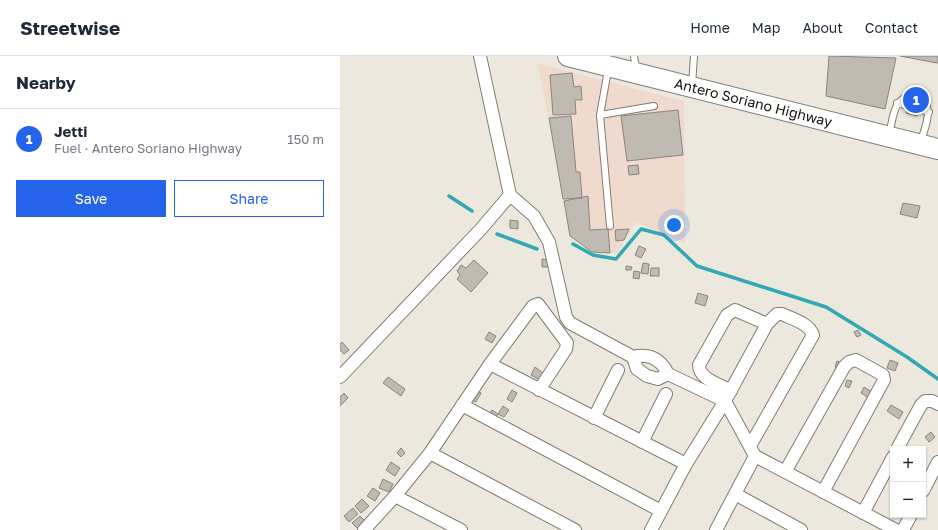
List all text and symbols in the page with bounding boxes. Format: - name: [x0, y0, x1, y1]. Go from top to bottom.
- text: Streetwise: [20, 16, 120, 39]
- text: Home: [690, 19, 730, 36]
- text: Map: [752, 19, 780, 36]
- text: About: [802, 19, 843, 36]
- text: Contact: [865, 19, 918, 36]
- text: Nearby: [16, 72, 76, 93]
- street label: Antero Soriano Highway: [673, 74, 834, 130]
- pin: 1: [903, 85, 929, 115]
- text: Jetti: [54, 122, 87, 140]
- text: 1: [26, 131, 32, 147]
- text: 150 m: [287, 131, 324, 147]
- text: Fuel · Antero Soriano Highway: [54, 140, 242, 156]
- button: Save: [16, 180, 166, 217]
- button: Share: [174, 180, 324, 217]
- your location: [664, 215, 684, 235]
- map controls: [890, 446, 926, 518]
- button: +: [890, 446, 926, 482]
- button: −: [890, 482, 926, 518]

